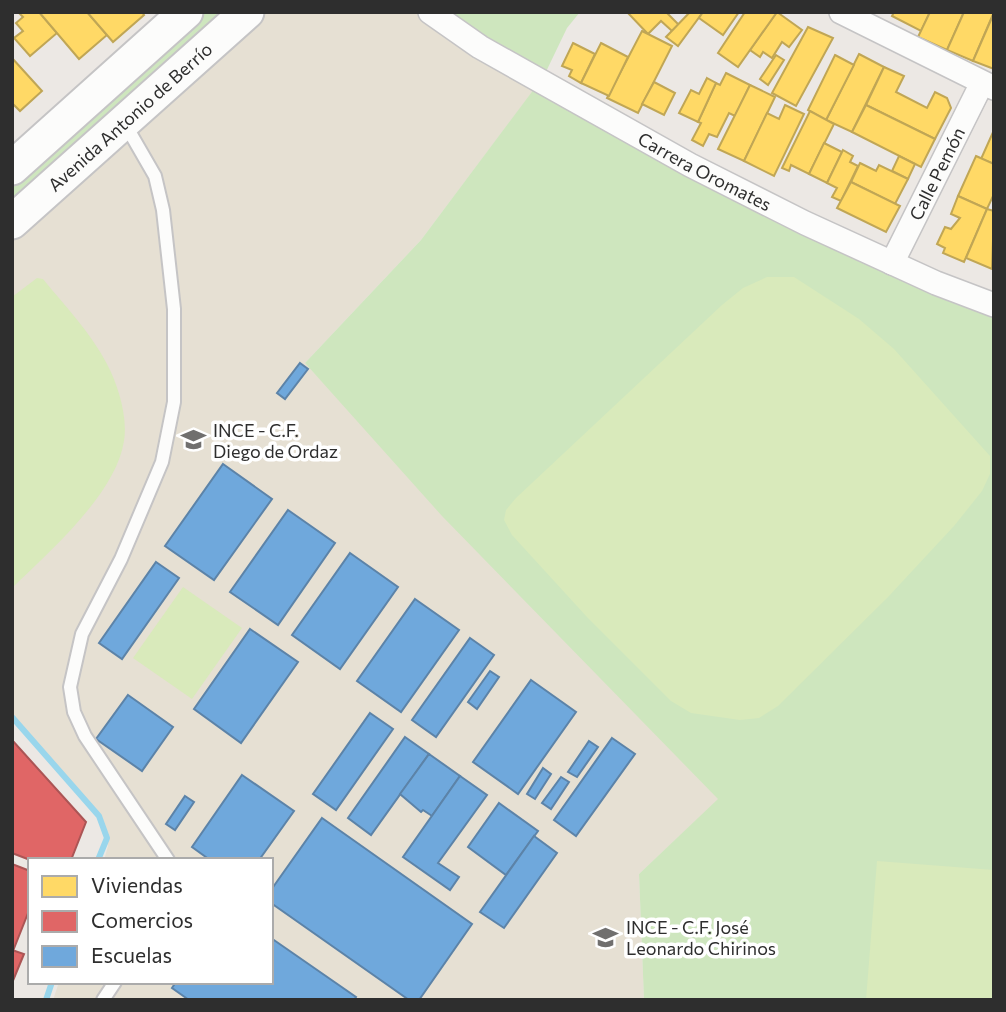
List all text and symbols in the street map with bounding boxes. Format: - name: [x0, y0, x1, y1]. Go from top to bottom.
- street label: Avenida Antonio de Berrío: [43, 38, 216, 196]
- street label: Calle Pemón: [904, 123, 969, 224]
- street label: Carrera Oromates: [634, 127, 775, 215]
- place label: INCE - C.F. Diego de Ordaz: [213, 419, 338, 462]
- school or university icon: INCE - C.F. Diego de Ordaz: [179, 426, 207, 454]
- legend: [28, 858, 273, 984]
- text: Viviendas: [91, 872, 183, 897]
- text: Comercios: [91, 907, 193, 932]
- place label: INCE - C.F. José Leonardo Chirinos: [626, 916, 776, 959]
- school or university icon: INCE - C.F. José Leonardo Chirinos: [592, 923, 620, 951]
- text: Escuelas: [91, 942, 172, 967]

